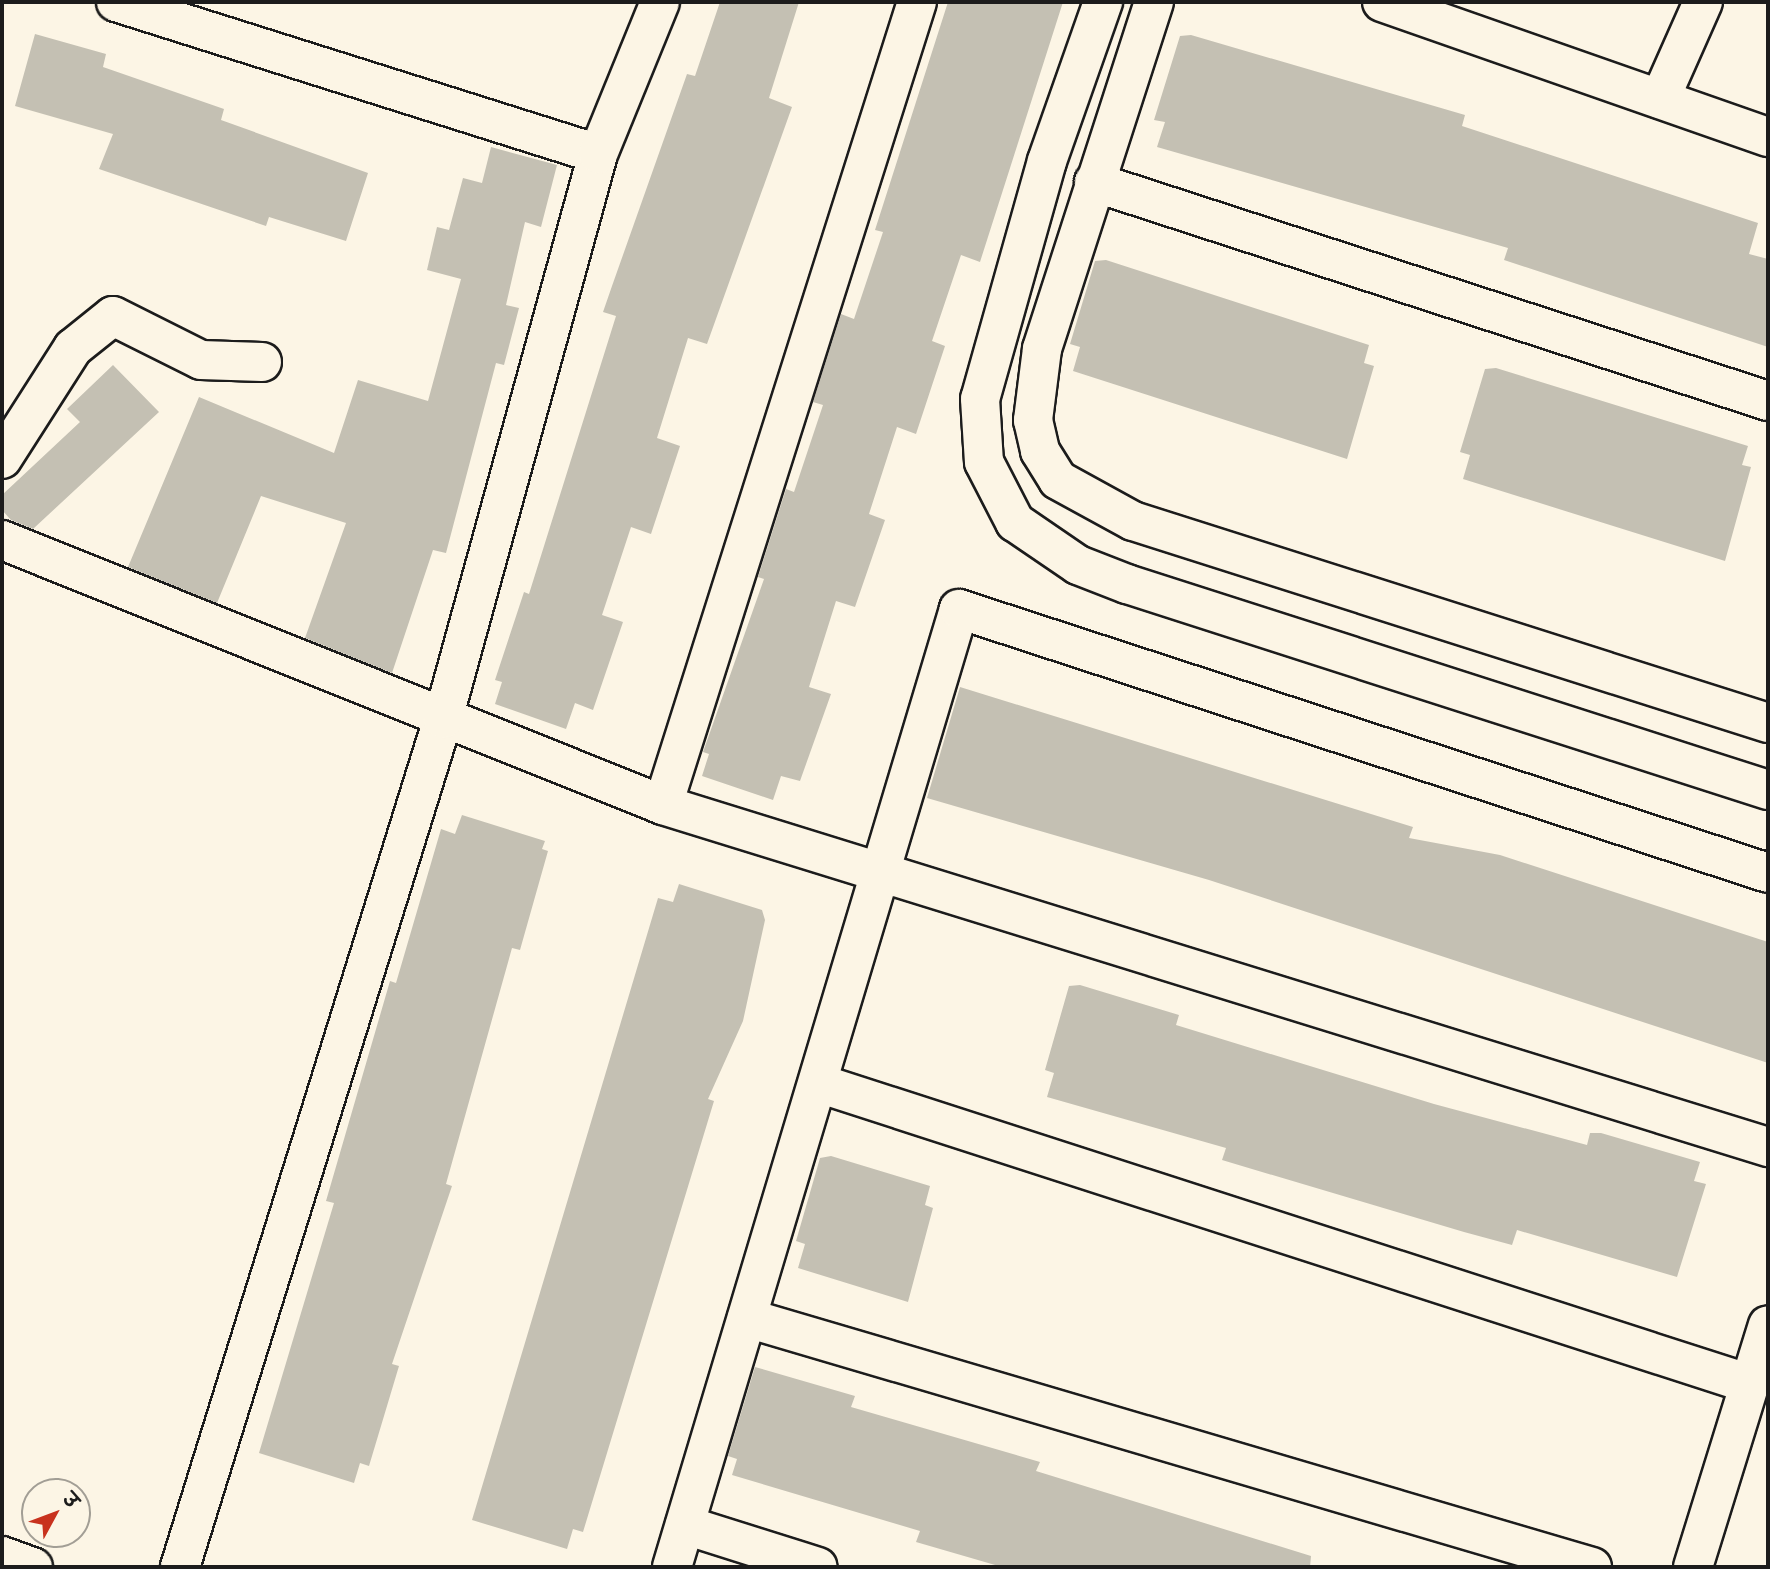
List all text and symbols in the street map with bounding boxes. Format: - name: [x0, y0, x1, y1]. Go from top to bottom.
- north arrow: [21, 1478, 91, 1548]
- text: उ: [57, 1488, 84, 1513]

